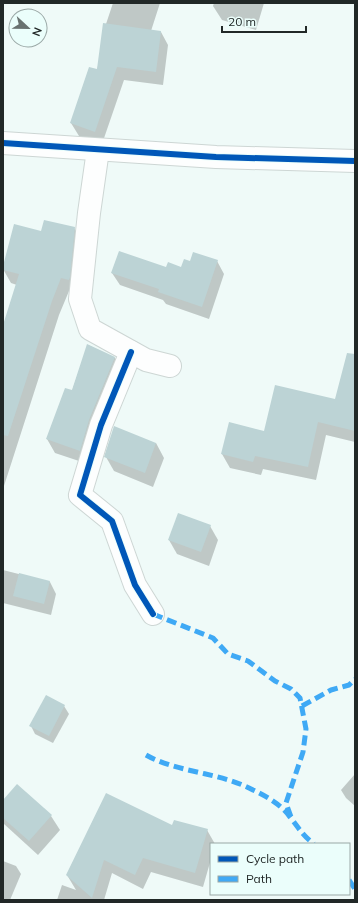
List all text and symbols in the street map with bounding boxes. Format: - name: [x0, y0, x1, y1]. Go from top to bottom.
- north arrow: [8, 8, 48, 48]
- scale bar: [222, 8, 306, 34]
- text: 20 m: [228, 14, 256, 29]
- text: N: [29, 25, 45, 38]
- legend: [210, 843, 350, 895]
- text: Cycle path: [246, 851, 304, 866]
- text: Path: [246, 871, 272, 886]

